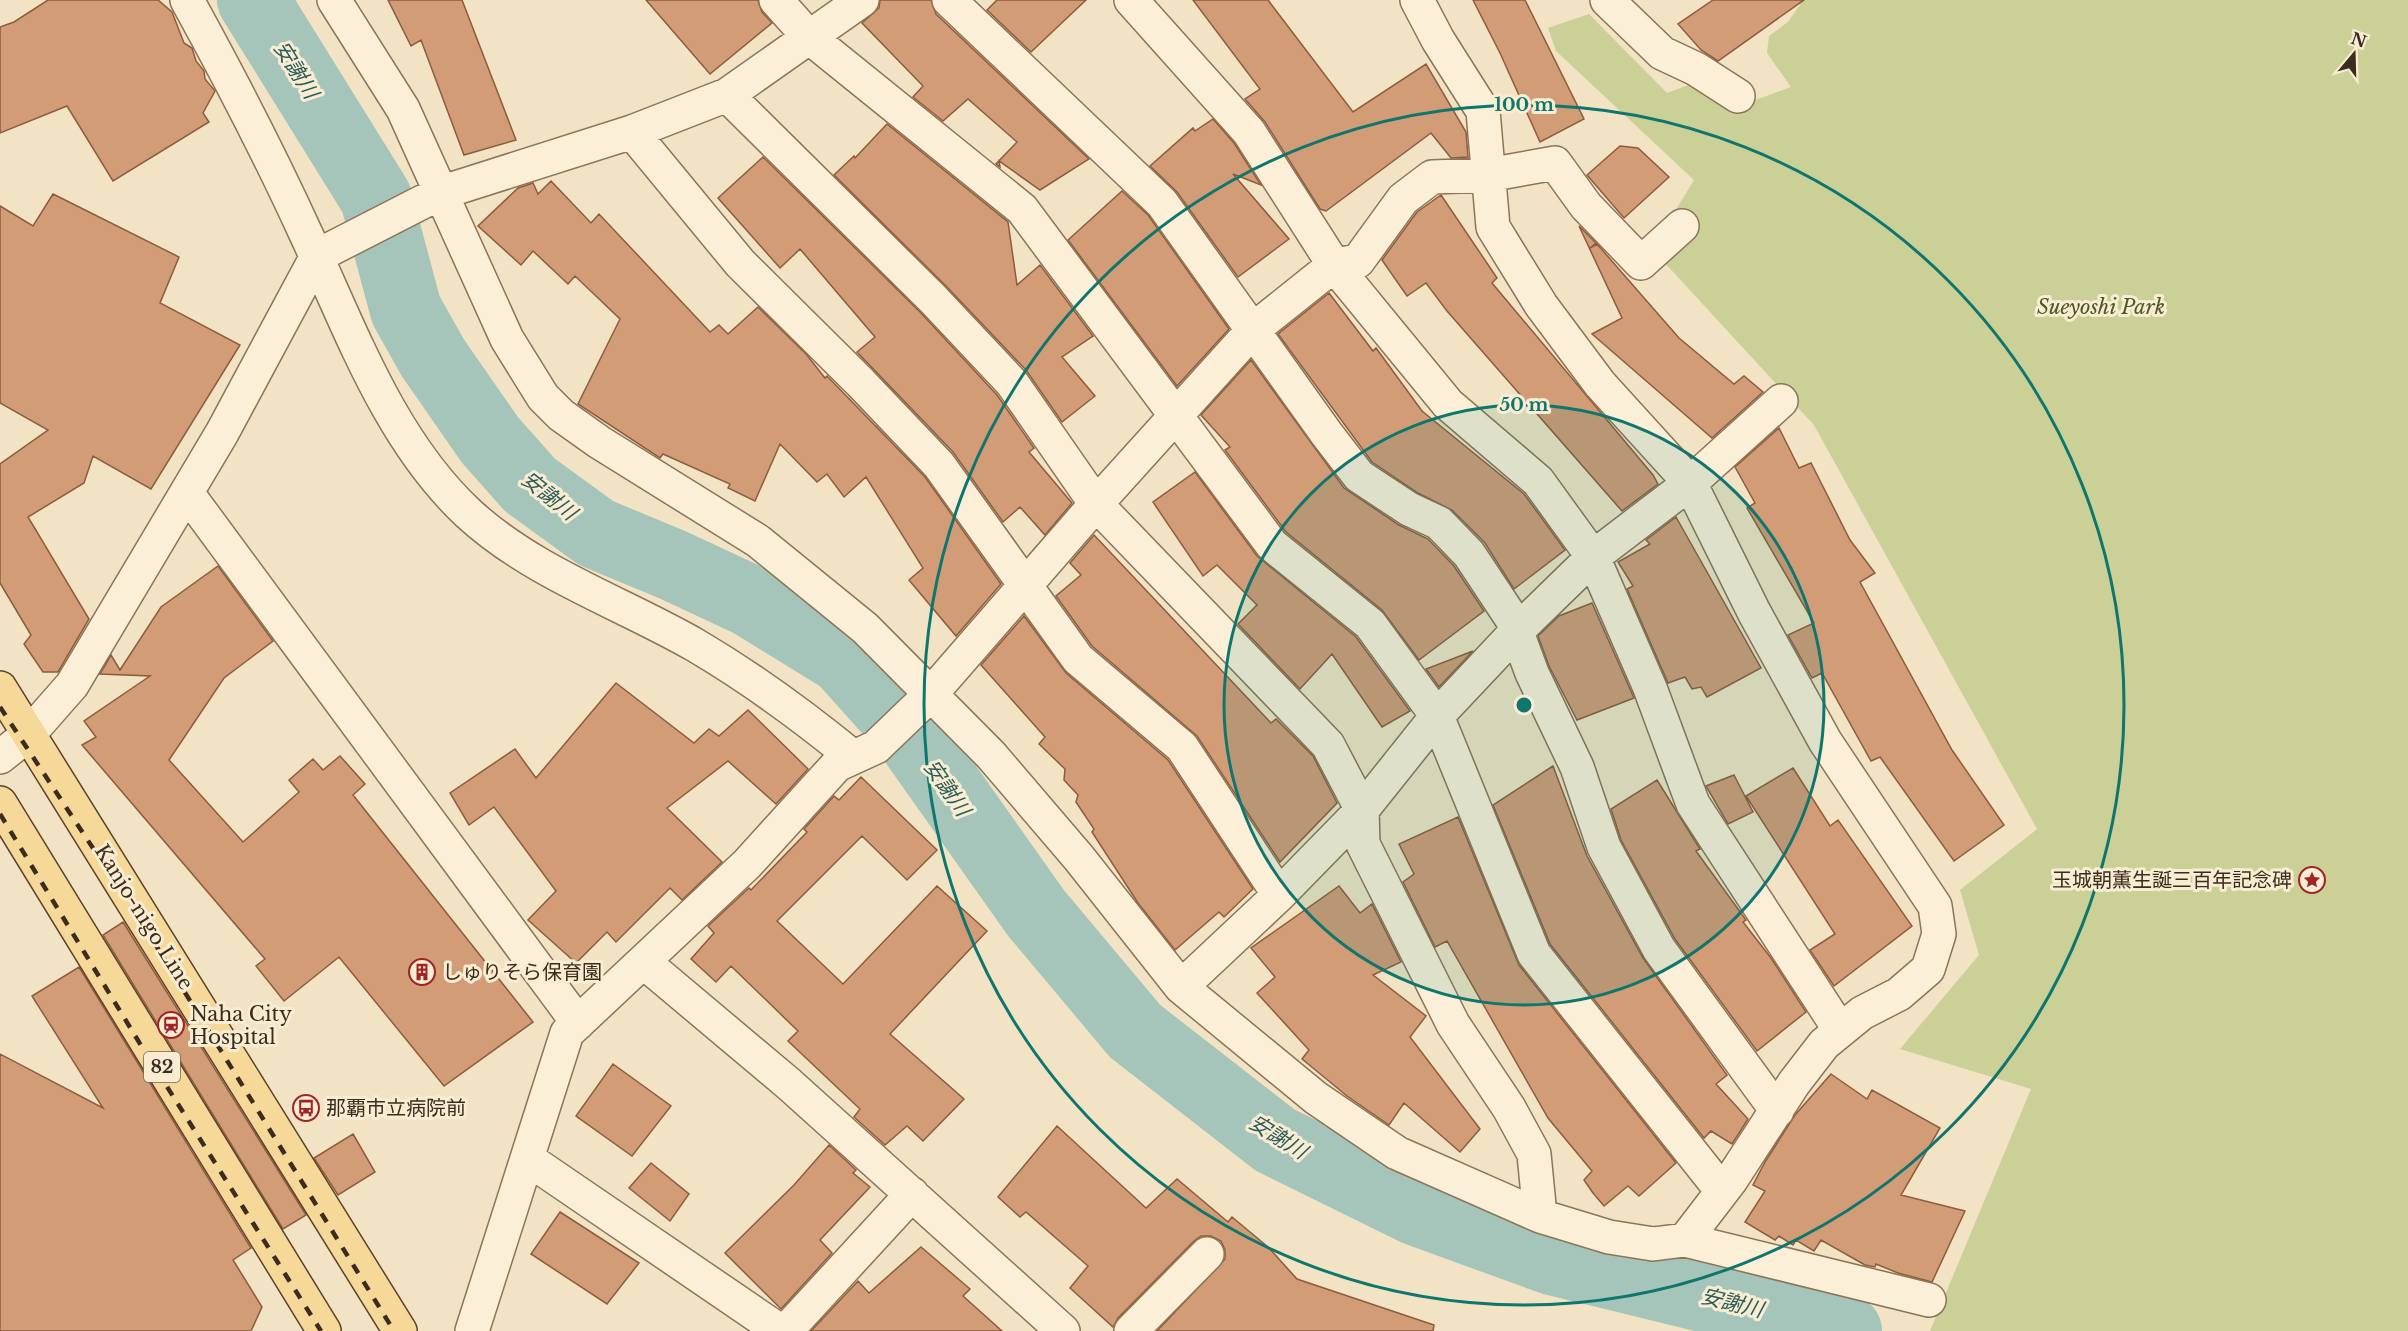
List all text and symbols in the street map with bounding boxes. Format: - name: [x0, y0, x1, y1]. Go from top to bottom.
- north arrow: [2324, 24, 2384, 84]
- text: N: [2349, 28, 2369, 52]
- water label: 安謝川: [268, 36, 325, 105]
- text: 100 m: [1494, 94, 1554, 116]
- park label: Sueyoshi Park: [2037, 295, 2165, 319]
- text: 50 m: [1500, 394, 1549, 416]
- water label: 安謝川: [516, 466, 583, 527]
- centre of rings: [1514, 695, 1534, 715]
- water label: 安謝川: [918, 755, 977, 823]
- street label: Kanjo-nigo Line: [90, 840, 198, 994]
- place icon: 玉城朝薫生誕三百年記念碑: [2297, 865, 2327, 895]
- place label: 玉城朝薫生誕三百年記念碑: [2052, 868, 2292, 892]
- building icon: しゅりそら保育園: [407, 957, 437, 987]
- place label: しゅりそら保育園: [442, 960, 602, 984]
- place label: Naha City Hospital: [190, 1002, 292, 1049]
- station icon: Naha City Hospital: [156, 1010, 186, 1040]
- road number: 82: [144, 1052, 180, 1082]
- bus stop icon: 那覇市立病院前: [291, 1093, 321, 1123]
- place label: 那覇市立病院前: [326, 1096, 466, 1120]
- water label: 安謝川: [1244, 1109, 1313, 1166]
- water label: 安謝川: [1698, 1283, 1768, 1324]

